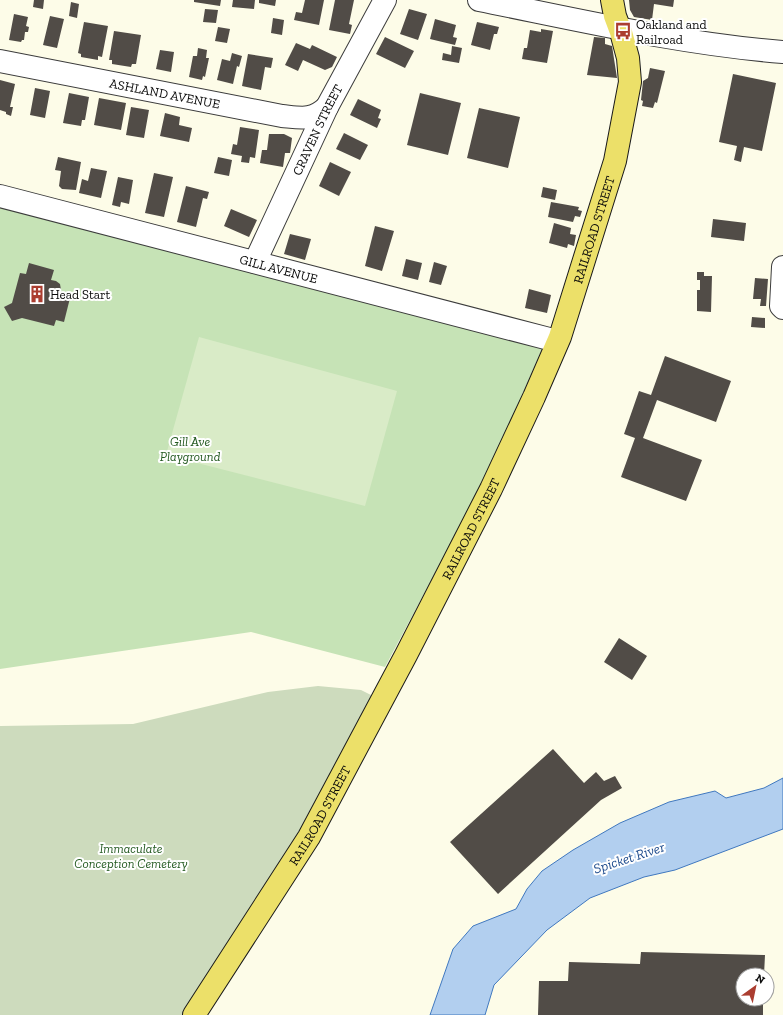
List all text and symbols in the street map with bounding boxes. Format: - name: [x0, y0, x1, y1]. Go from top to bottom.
- place label: Oakland and Railroad: [636, 17, 707, 47]
- bus stop icon: Oakland and Railroad: [613, 21, 633, 41]
- street label: ASHLAND AVENUE: [108, 75, 222, 111]
- street label: CRAVEN STREET: [289, 82, 345, 178]
- street label: RAILROAD STREET: [570, 174, 617, 285]
- street label: GILL AVENUE: [238, 251, 320, 286]
- building icon: Head Start: [27, 284, 47, 304]
- place label: Head Start: [50, 287, 110, 302]
- park label: Gill Ave Playground: [160, 434, 221, 464]
- street label: RAILROAD STREET: [439, 476, 503, 582]
- street label: RAILROAD STREET: [285, 763, 353, 868]
- water label: Spicket River: [591, 838, 667, 877]
- park label: Immaculate Conception Cemetery: [74, 841, 188, 871]
- north arrow: [735, 967, 775, 1007]
- text: N: [753, 971, 768, 987]

